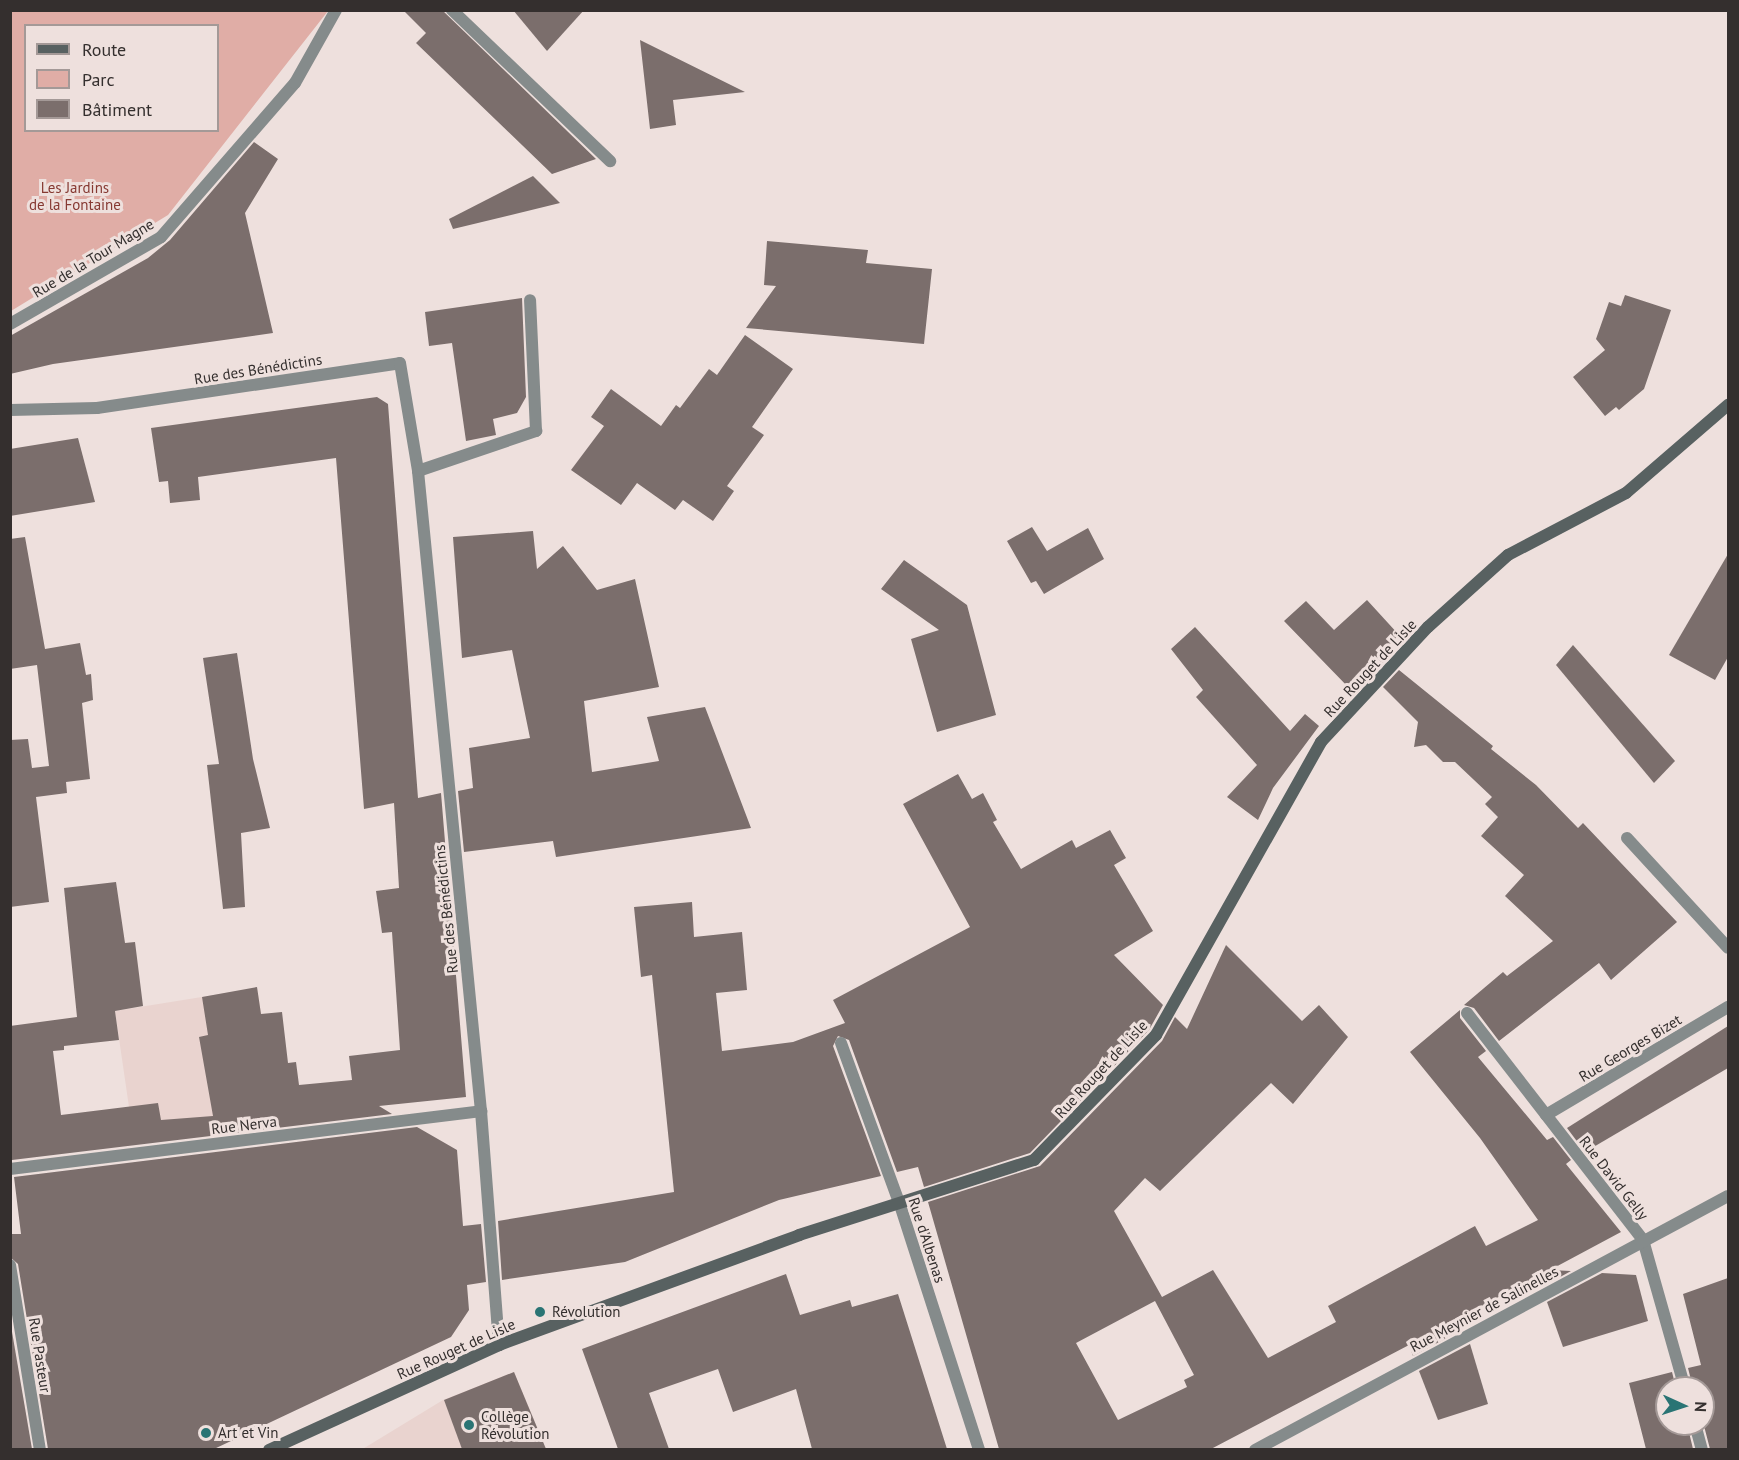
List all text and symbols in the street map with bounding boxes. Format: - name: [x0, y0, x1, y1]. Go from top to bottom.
- legend: [24, 24, 219, 132]
- text: Route: [82, 38, 126, 61]
- text: Parc: [82, 68, 115, 91]
- text: Bâtiment: [82, 98, 152, 121]
- park label: Les Jardins de la Fontaine: [29, 178, 121, 213]
- street label: Rue de la Tour Magne: [29, 215, 157, 301]
- street label: Rue des Bénédictins: [193, 350, 323, 388]
- street label: Rue Rouget de Lisle: [1320, 615, 1420, 721]
- street label: Rue des Bénédictins: [430, 844, 462, 974]
- street label: Rue Georges Bizet: [1576, 1010, 1684, 1086]
- street label: Rue Rouget de Lisle: [1051, 1016, 1151, 1122]
- street label: Rue Nerva: [210, 1112, 278, 1138]
- street label: Rue David Gelly: [1576, 1132, 1652, 1224]
- street label: Rue d'Albenas: [905, 1195, 949, 1285]
- street label: Rue Meynier de Salinelles: [1407, 1262, 1561, 1356]
- place label: Révolution: [552, 1303, 620, 1321]
- marker: Révolution: [533, 1305, 547, 1319]
- street label: Rue Rouget de Lisle: [394, 1315, 518, 1383]
- street label: Rue Pasteur: [25, 1316, 55, 1394]
- north arrow: [1655, 1376, 1715, 1436]
- text: N: [1691, 1401, 1711, 1413]
- place label: Collège Révolution: [481, 1407, 549, 1442]
- marker: Collège Révolution: [462, 1418, 476, 1432]
- place label: Art et Vin: [218, 1424, 279, 1442]
- marker: Art et Vin: [199, 1426, 213, 1440]

